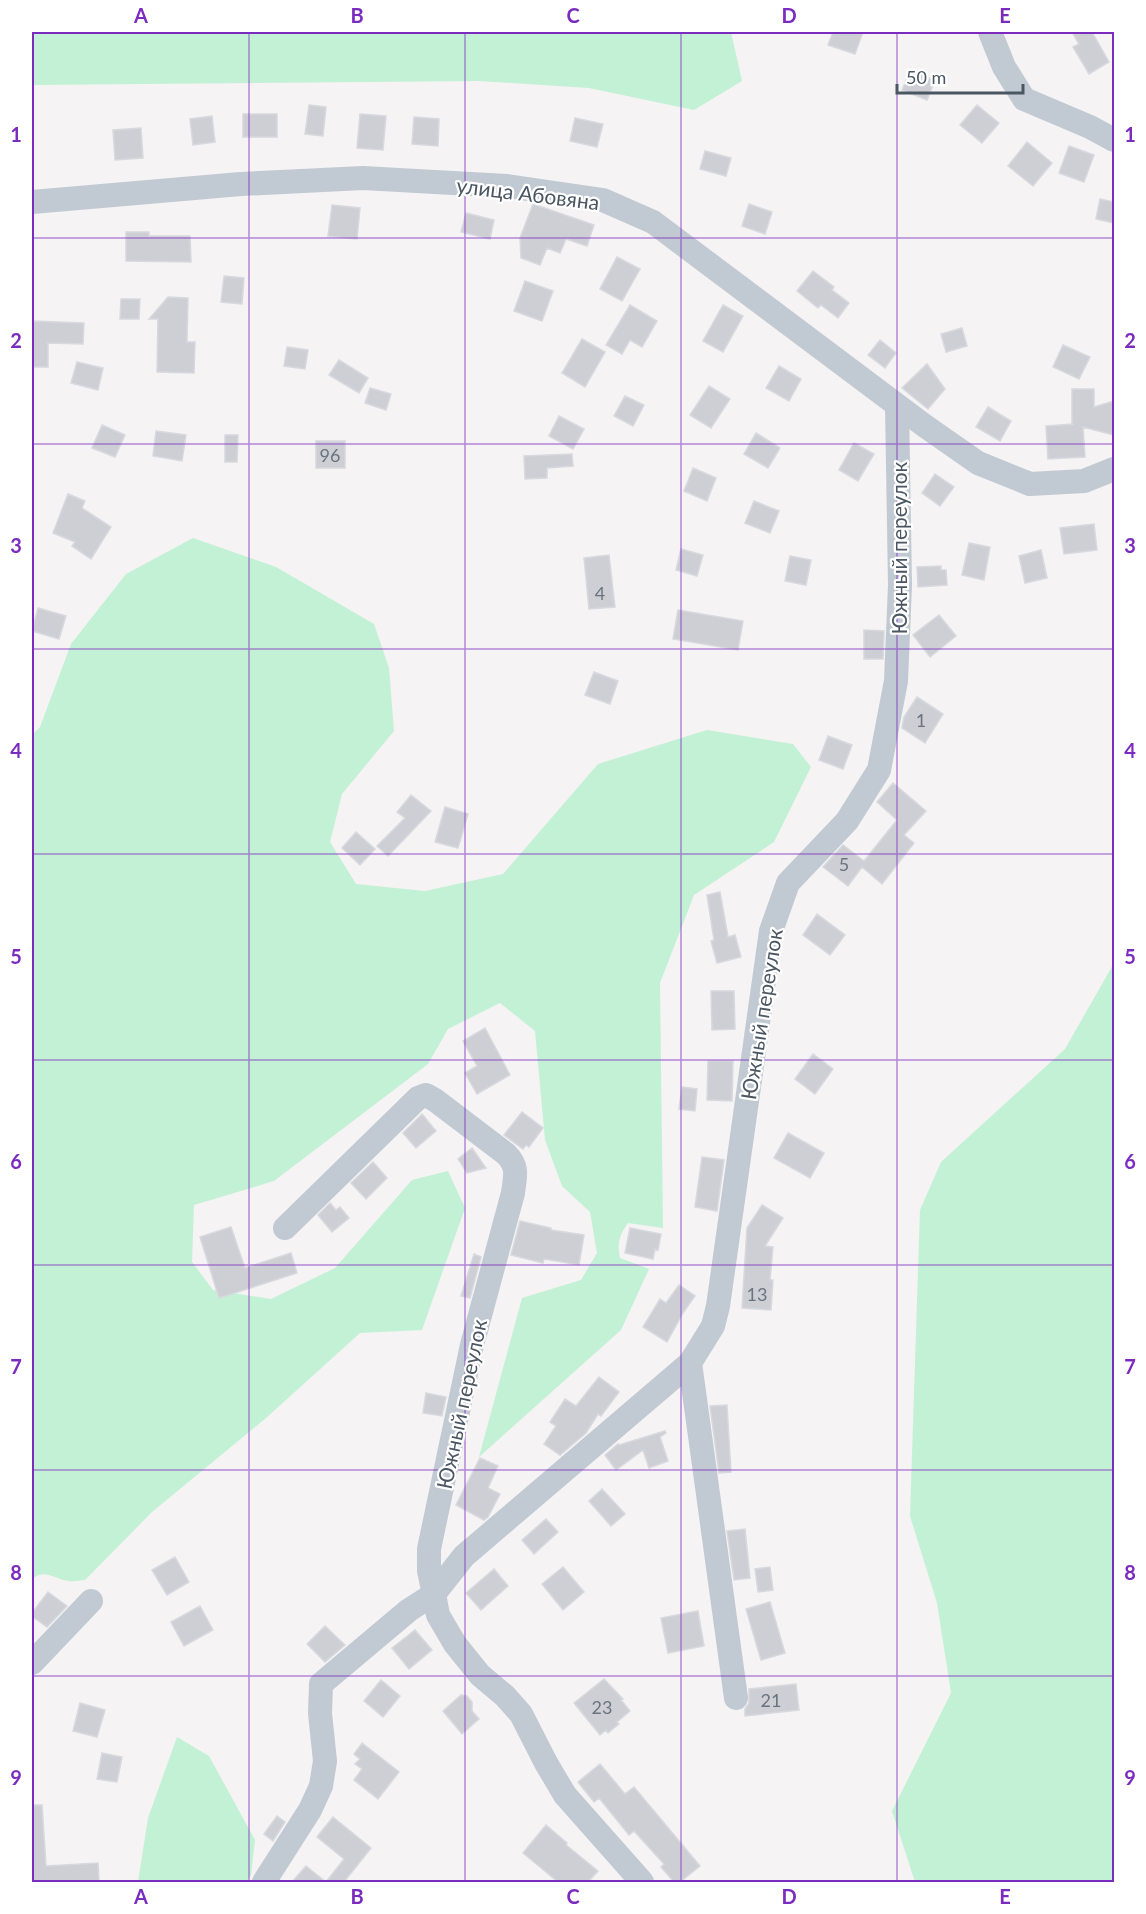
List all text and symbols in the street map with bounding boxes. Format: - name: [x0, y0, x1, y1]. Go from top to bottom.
- text: A: [133, 3, 148, 27]
- text: B: [350, 3, 364, 27]
- text: C: [566, 3, 580, 27]
- text: D: [781, 3, 797, 27]
- text: E: [999, 3, 1011, 27]
- scale bar: [897, 57, 1023, 95]
- text: 50 m: [906, 66, 946, 88]
- text: 1: [10, 122, 22, 146]
- text: 1: [1124, 122, 1136, 146]
- street label: улица Абовяна: [455, 172, 601, 214]
- text: 2: [10, 328, 22, 352]
- text: 2: [1124, 328, 1136, 352]
- house number: 96: [320, 444, 340, 466]
- street label: Южный переулок: [886, 461, 911, 634]
- text: 3: [10, 533, 22, 557]
- text: 3: [1124, 533, 1136, 557]
- house number: 4: [595, 582, 605, 604]
- house number: 1: [916, 709, 926, 731]
- text: 4: [10, 738, 22, 762]
- text: 4: [1124, 738, 1136, 762]
- house number: 5: [839, 853, 849, 875]
- street label: Южный переулок: [735, 927, 787, 1101]
- text: 5: [10, 944, 22, 968]
- text: 5: [1124, 944, 1136, 968]
- text: 6: [10, 1149, 22, 1173]
- text: 6: [1124, 1149, 1136, 1173]
- house number: 13: [747, 1283, 767, 1305]
- street label: Южный переулок: [431, 1317, 491, 1491]
- text: 7: [10, 1354, 22, 1378]
- text: 7: [1124, 1354, 1136, 1378]
- text: 8: [10, 1560, 22, 1584]
- text: 8: [1124, 1560, 1136, 1584]
- house number: 21: [761, 1689, 781, 1711]
- house number: 23: [592, 1696, 612, 1718]
- text: 9: [10, 1765, 22, 1789]
- text: 9: [1124, 1765, 1136, 1789]
- text: A: [133, 1884, 148, 1908]
- text: B: [350, 1884, 364, 1908]
- text: C: [566, 1884, 580, 1908]
- text: D: [781, 1884, 797, 1908]
- text: E: [999, 1884, 1011, 1908]

